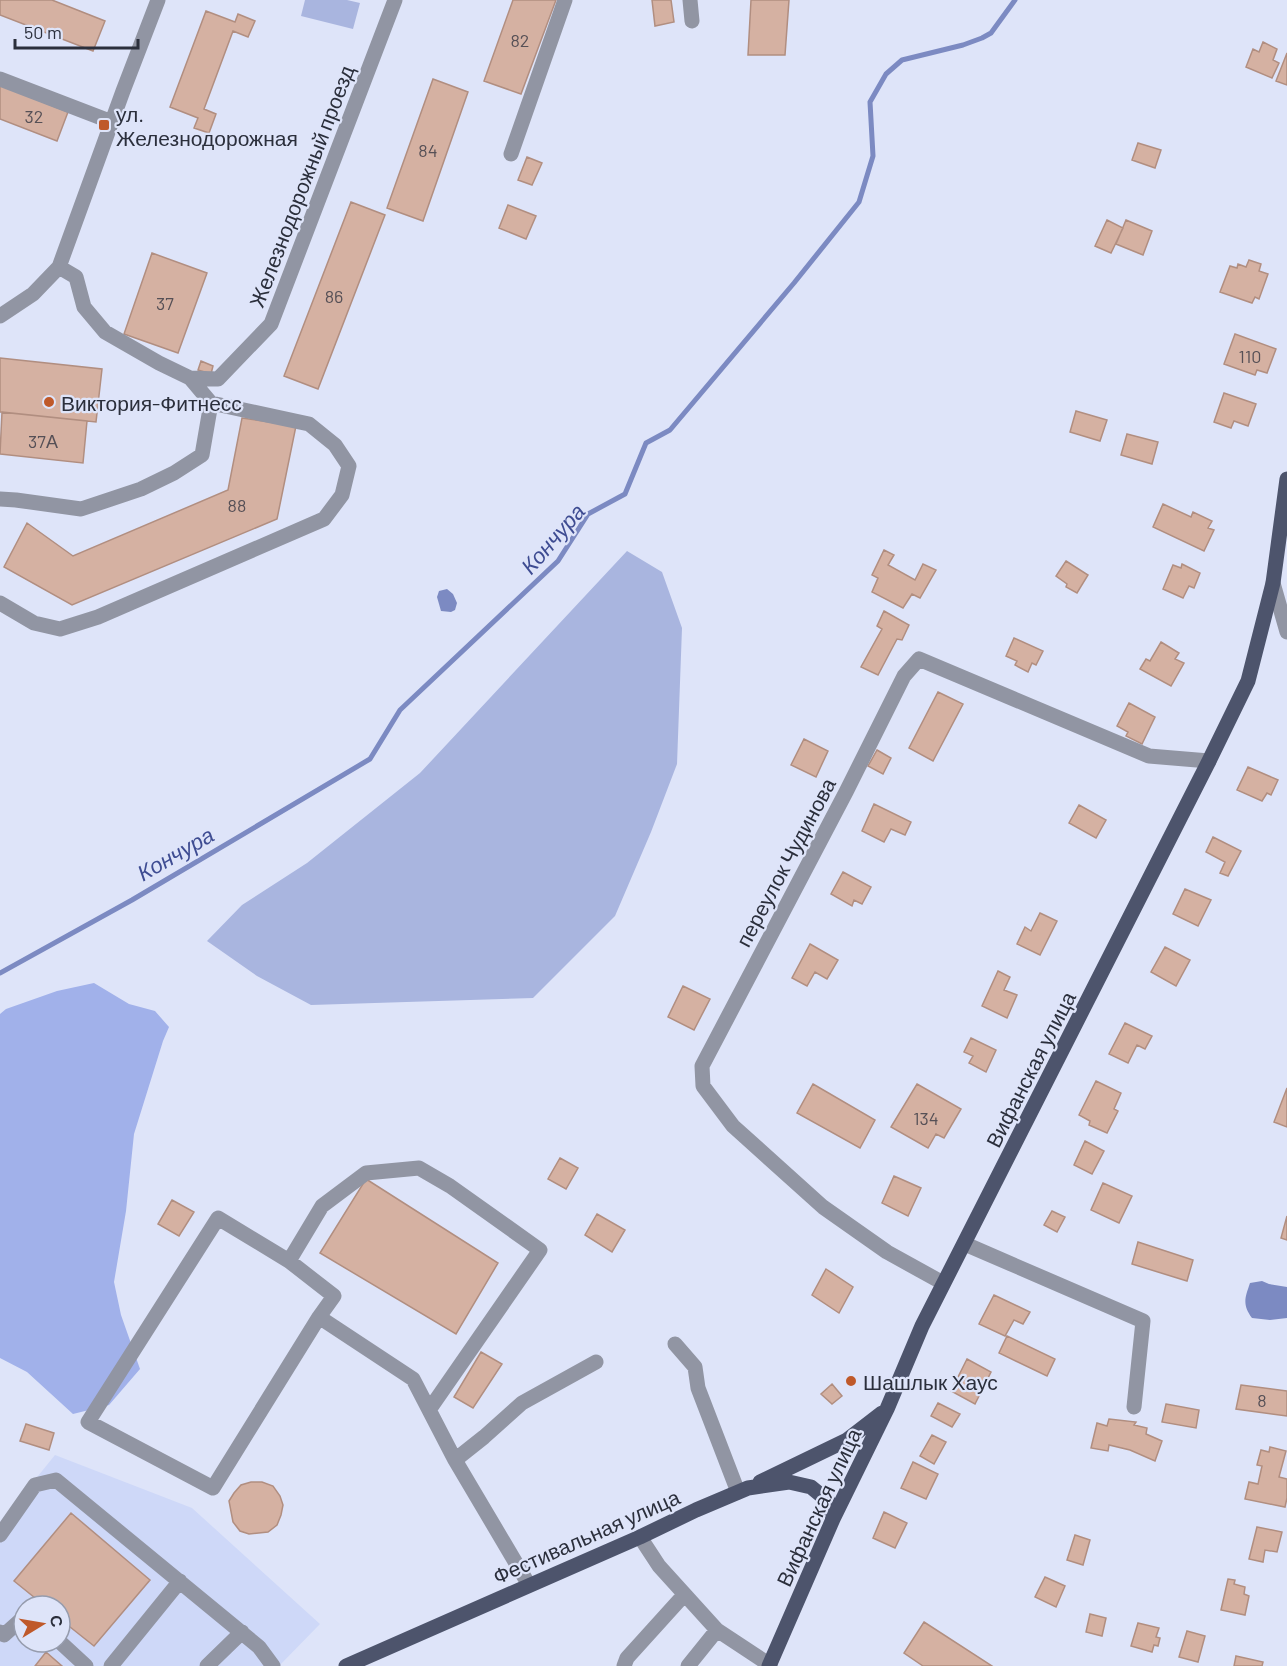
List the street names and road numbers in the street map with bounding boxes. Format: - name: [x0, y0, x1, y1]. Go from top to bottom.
- street label: Железнодорожный проезд: [243, 61, 359, 311]
- street label: переулок Чудинова: [730, 773, 840, 951]
- street label: Вифанская улица: [980, 987, 1080, 1151]
- street label: Вифанская улица: [770, 1424, 866, 1590]
- street label: Фестивальная улица: [489, 1483, 684, 1588]

